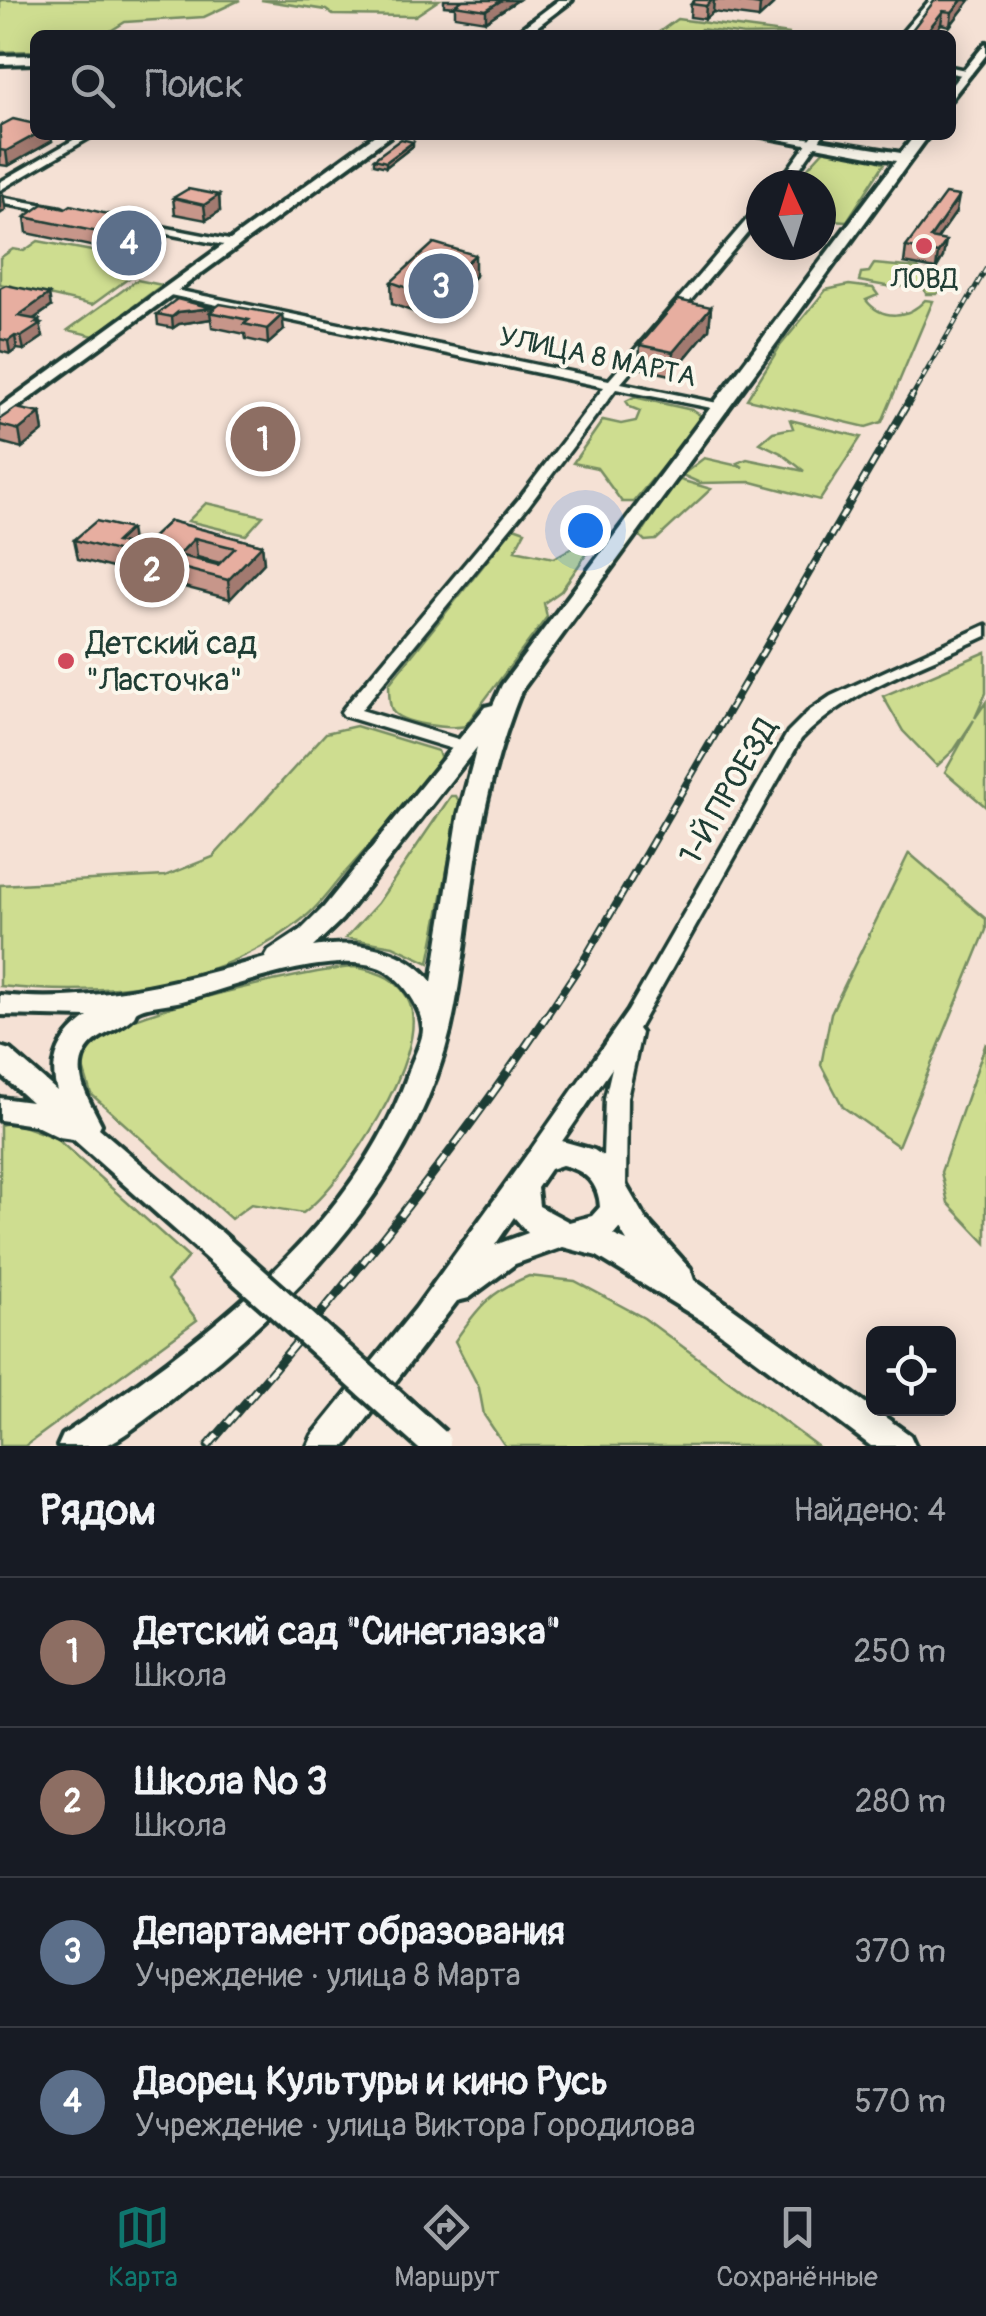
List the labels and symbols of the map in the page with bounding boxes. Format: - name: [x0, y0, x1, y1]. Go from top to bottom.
- north arrow: [746, 170, 836, 260]
- pin: 4: [96, 206, 162, 280]
- marker: ЛОВД: [913, 235, 935, 257]
- pin: 3: [408, 248, 474, 324]
- place label: ЛОВД: [889, 262, 959, 297]
- street label: УЛИЦА 8 МАРТА: [496, 319, 699, 395]
- pin: 1: [230, 402, 296, 476]
- your location: [560, 505, 611, 556]
- pin: 2: [120, 532, 184, 608]
- place label: Детский сад "Ласточка": [85, 624, 257, 701]
- marker: Детский сад "Ласточка": [55, 650, 77, 672]
- street label: 1-Й ПРОЕЗД: [671, 710, 787, 872]

